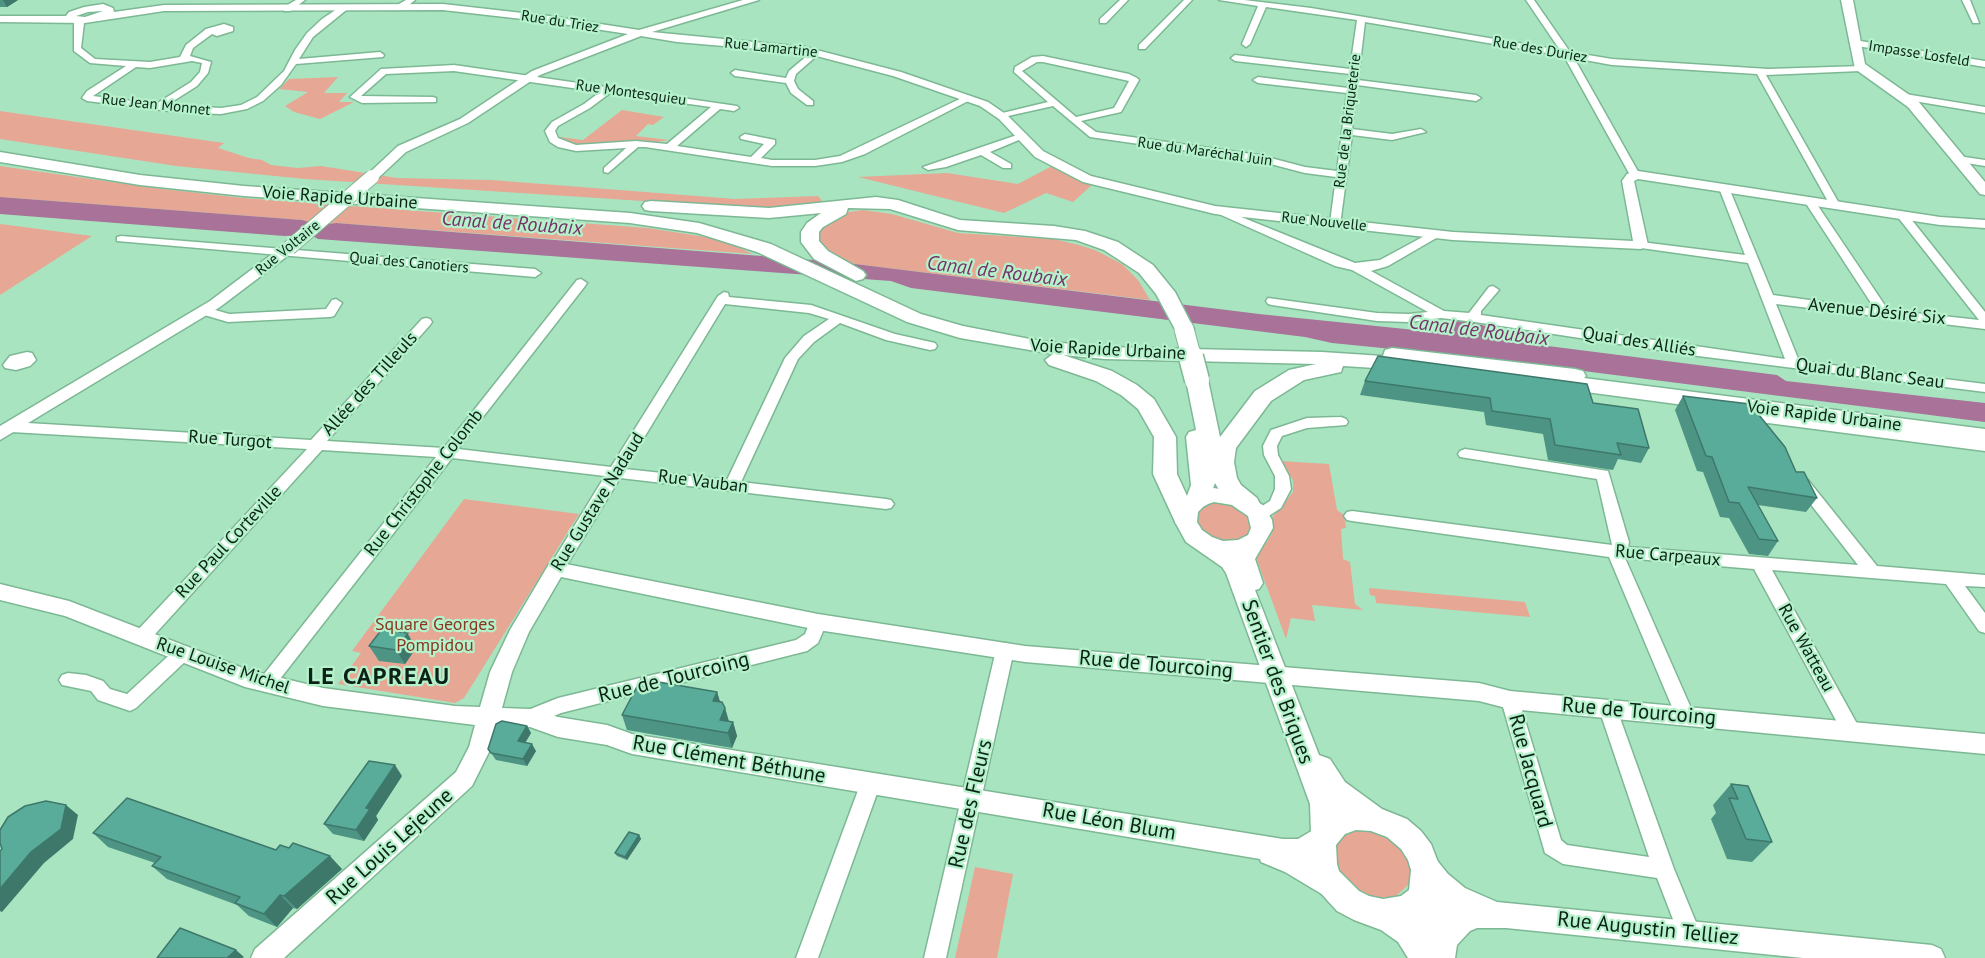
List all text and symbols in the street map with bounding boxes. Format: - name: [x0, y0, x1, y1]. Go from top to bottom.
- street label: Rue du Triez: [520, 7, 600, 37]
- street label: Rue des Duriez: [1491, 33, 1589, 67]
- street label: Rue Lamartine: [724, 34, 818, 62]
- street label: Impasse Losfeld: [1867, 37, 1971, 71]
- street label: Rue de la Briqueterie: [1331, 53, 1365, 189]
- street label: Rue Montesquieu: [575, 76, 687, 110]
- street label: Rue Jean Monnet: [101, 90, 211, 120]
- street label: Rue du Maréchal Juin: [1136, 134, 1274, 170]
- street label: Voie Rapide Urbaine: [262, 182, 418, 214]
- water label: Canal de Roubaix: [441, 207, 583, 241]
- street label: Rue Nouvelle: [1280, 209, 1368, 235]
- street label: Rue Voltaire: [252, 217, 324, 279]
- street label: Quai des Canotiers: [348, 249, 470, 277]
- water label: Canal de Roubaix: [925, 251, 1069, 293]
- street label: Avenue Désiré Six: [1807, 294, 1947, 330]
- water label: Canal de Roubaix: [1407, 310, 1551, 352]
- street label: Quai des Alliés: [1581, 322, 1697, 362]
- street label: Allée des Tilleuls: [318, 328, 422, 440]
- street label: Voie Rapide Urbaine: [1030, 335, 1186, 365]
- street label: Quai du Blanc Seau: [1794, 354, 1946, 394]
- street label: Voie Rapide Urbaine: [1745, 396, 1903, 436]
- street label: Rue Christophe Colomb: [360, 405, 488, 561]
- street label: Rue Turgot: [188, 426, 272, 454]
- street label: Rue Gustave Nadaud: [547, 429, 649, 575]
- street label: Rue Vauban: [657, 466, 749, 498]
- street label: Rue Paul Corteville: [171, 481, 287, 603]
- street label: Rue Carpeaux: [1614, 541, 1722, 571]
- street label: Sentier des Briques: [1236, 596, 1318, 768]
- street label: Rue Watteau: [1773, 600, 1839, 696]
- park label: Square Georges Pompidou: [375, 614, 495, 656]
- street label: Rue Louise Michel: [154, 633, 292, 699]
- street label: Rue de Tourcoing: [1078, 646, 1234, 684]
- street label: Rue de Tourcoing: [596, 647, 752, 709]
- district label: LE CAPREAU: [307, 663, 451, 691]
- street label: Rue de Tourcoing: [1561, 693, 1717, 731]
- street label: Rue Jacquard: [1503, 711, 1557, 831]
- street label: Rue Clément Béthune: [630, 731, 828, 789]
- street label: Rue des Fleurs: [944, 737, 998, 871]
- street label: Rue Louis Lejeune: [321, 783, 459, 911]
- street label: Rue Léon Blum: [1040, 798, 1178, 846]
- street label: Rue Augustin Telliez: [1556, 907, 1740, 951]

